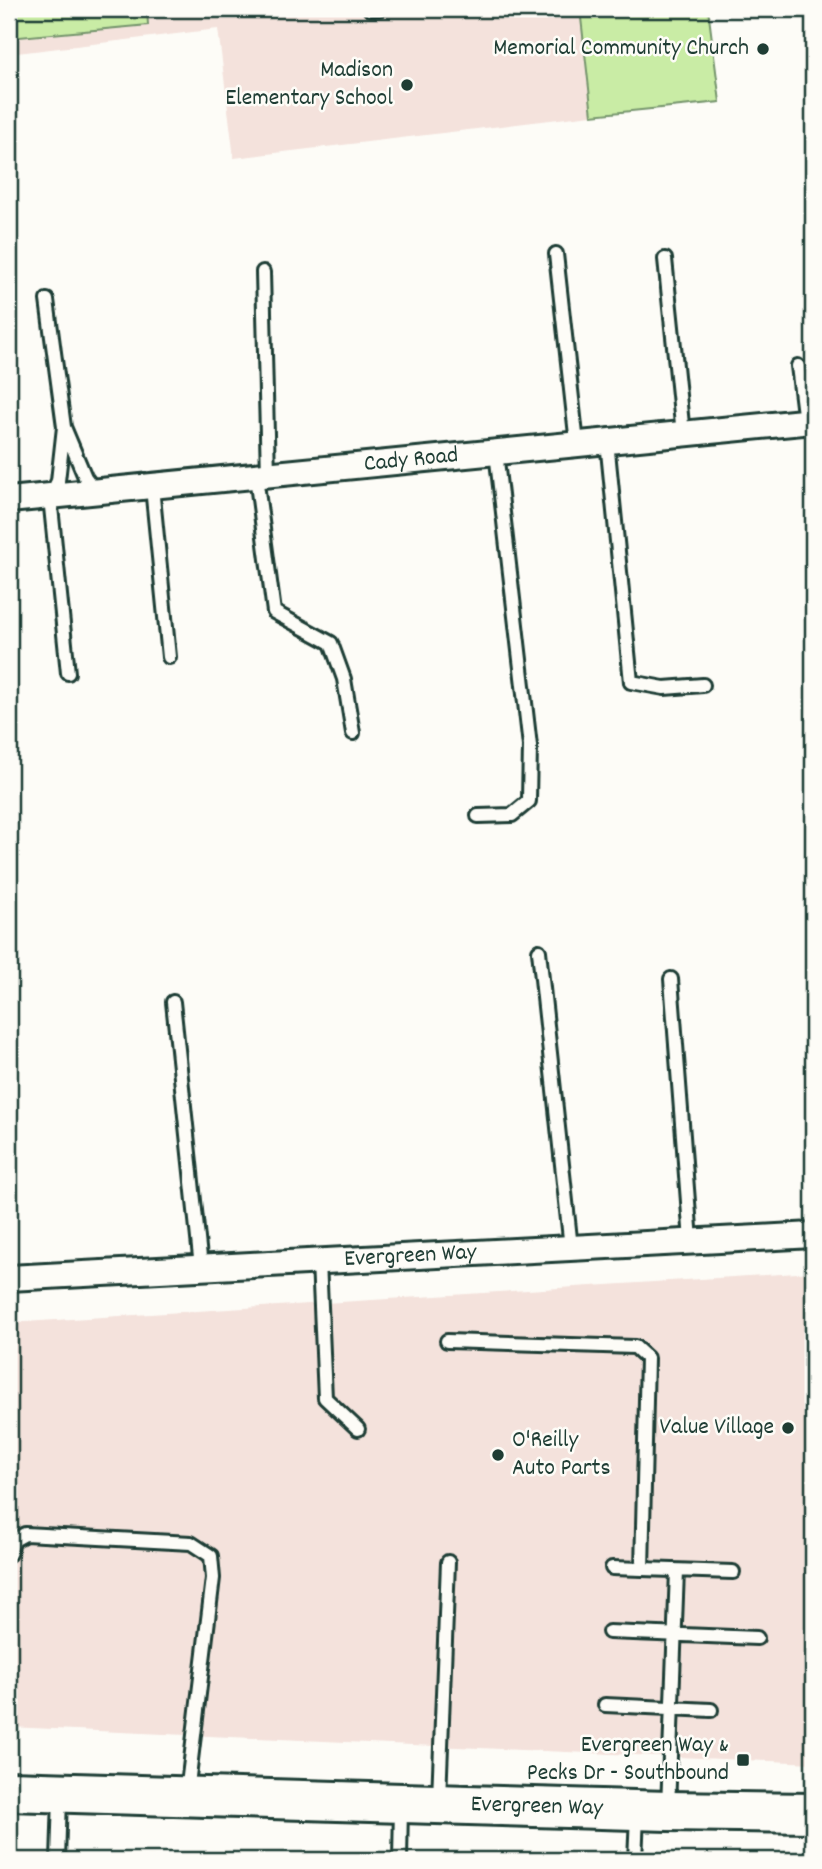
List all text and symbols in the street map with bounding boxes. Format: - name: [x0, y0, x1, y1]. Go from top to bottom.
- place label: Memorial Community Church: [493, 32, 749, 66]
- marker: Memorial Community Church: [755, 41, 771, 57]
- place label: Madison Elementary School: [225, 54, 393, 116]
- marker: Madison Elementary School: [399, 77, 415, 93]
- street label: Cady Road: [362, 439, 460, 482]
- street label: Evergreen Way: [343, 1236, 479, 1277]
- place label: Value Village: [659, 1411, 774, 1445]
- marker: Value Village: [780, 1420, 796, 1436]
- place label: O'Reilly Auto Parts: [512, 1424, 611, 1486]
- marker: O'Reilly Auto Parts: [490, 1447, 506, 1463]
- place label: Evergreen Way & Pecks Dr - Southbound: [527, 1729, 729, 1791]
- marker: Evergreen Way & Pecks Dr - Southbound: [735, 1752, 751, 1768]
- street label: Evergreen Way: [470, 1788, 605, 1826]

